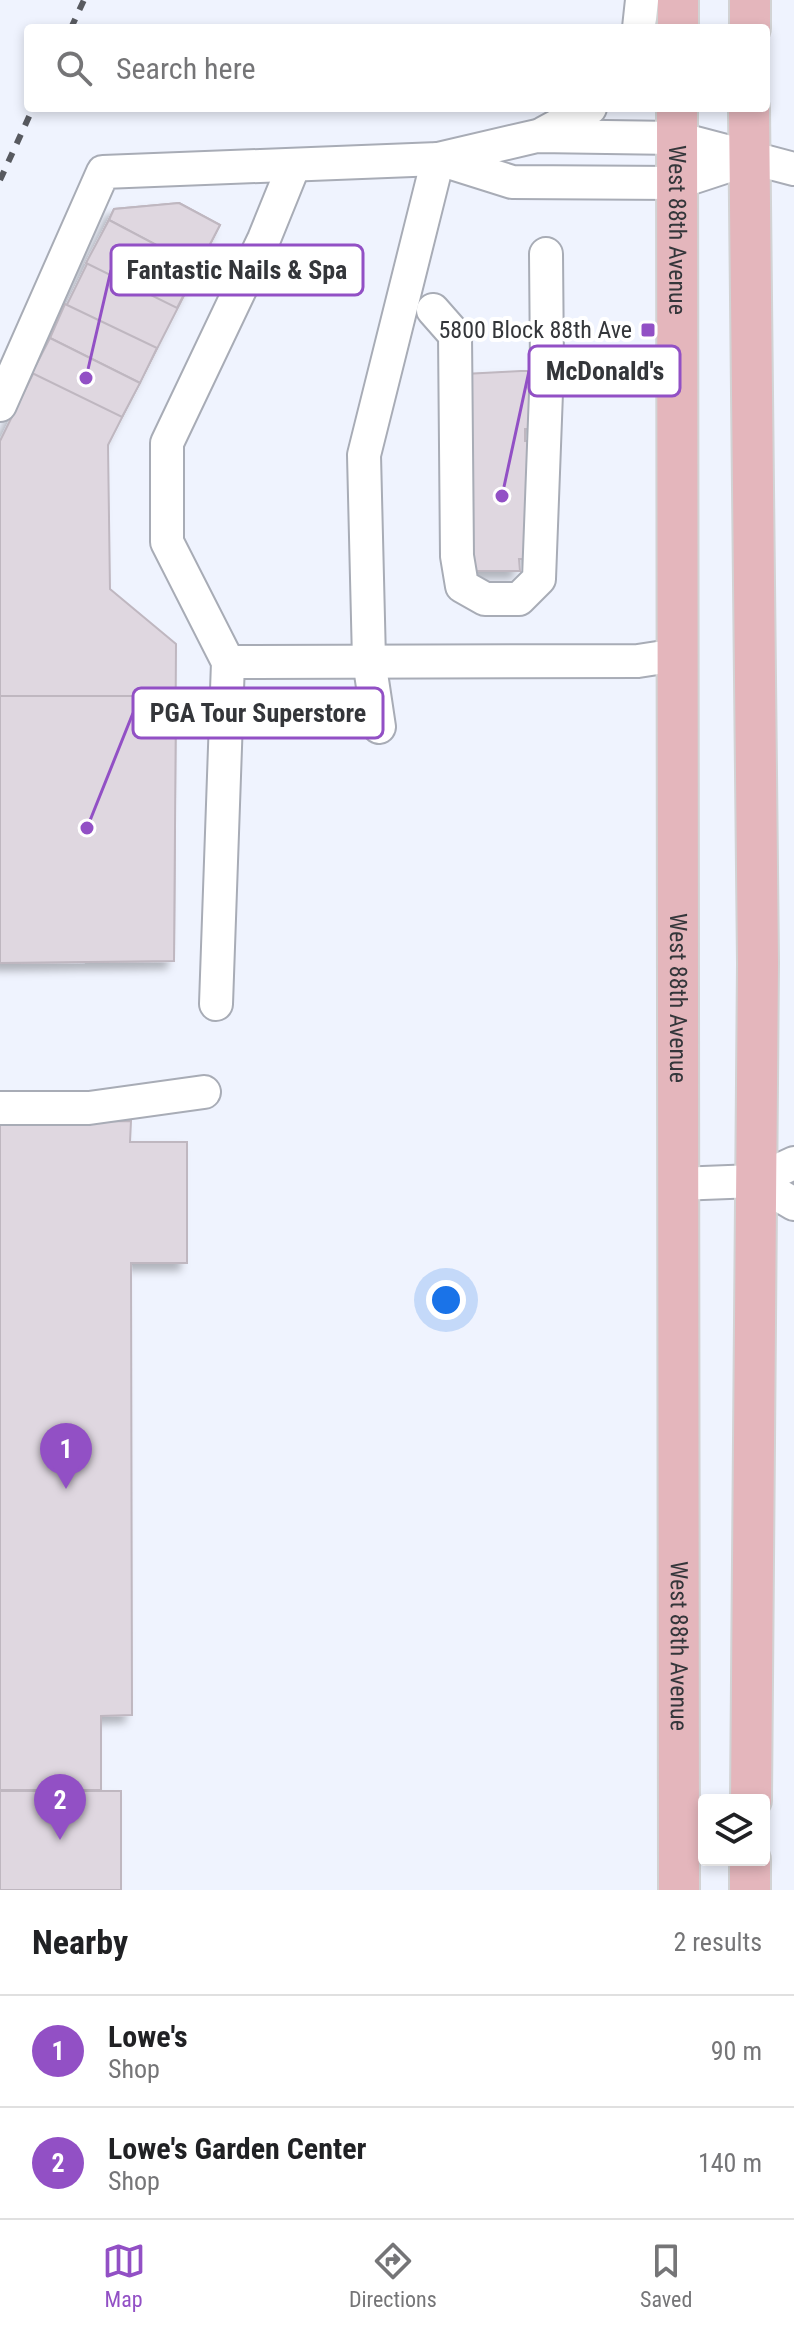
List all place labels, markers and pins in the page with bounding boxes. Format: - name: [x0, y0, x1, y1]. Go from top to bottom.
- callout: Fantastic Nails & Spa: [111, 245, 363, 295]
- place label: 5800 Block 88th Ave: [439, 316, 632, 344]
- marker: 5800 Block 88th Ave: [639, 321, 657, 339]
- callout: McDonald's: [529, 346, 680, 396]
- callout: PGA Tour Superstore: [133, 688, 383, 738]
- pin: 1: [40, 1423, 92, 1489]
- pin: 2: [34, 1774, 86, 1840]

